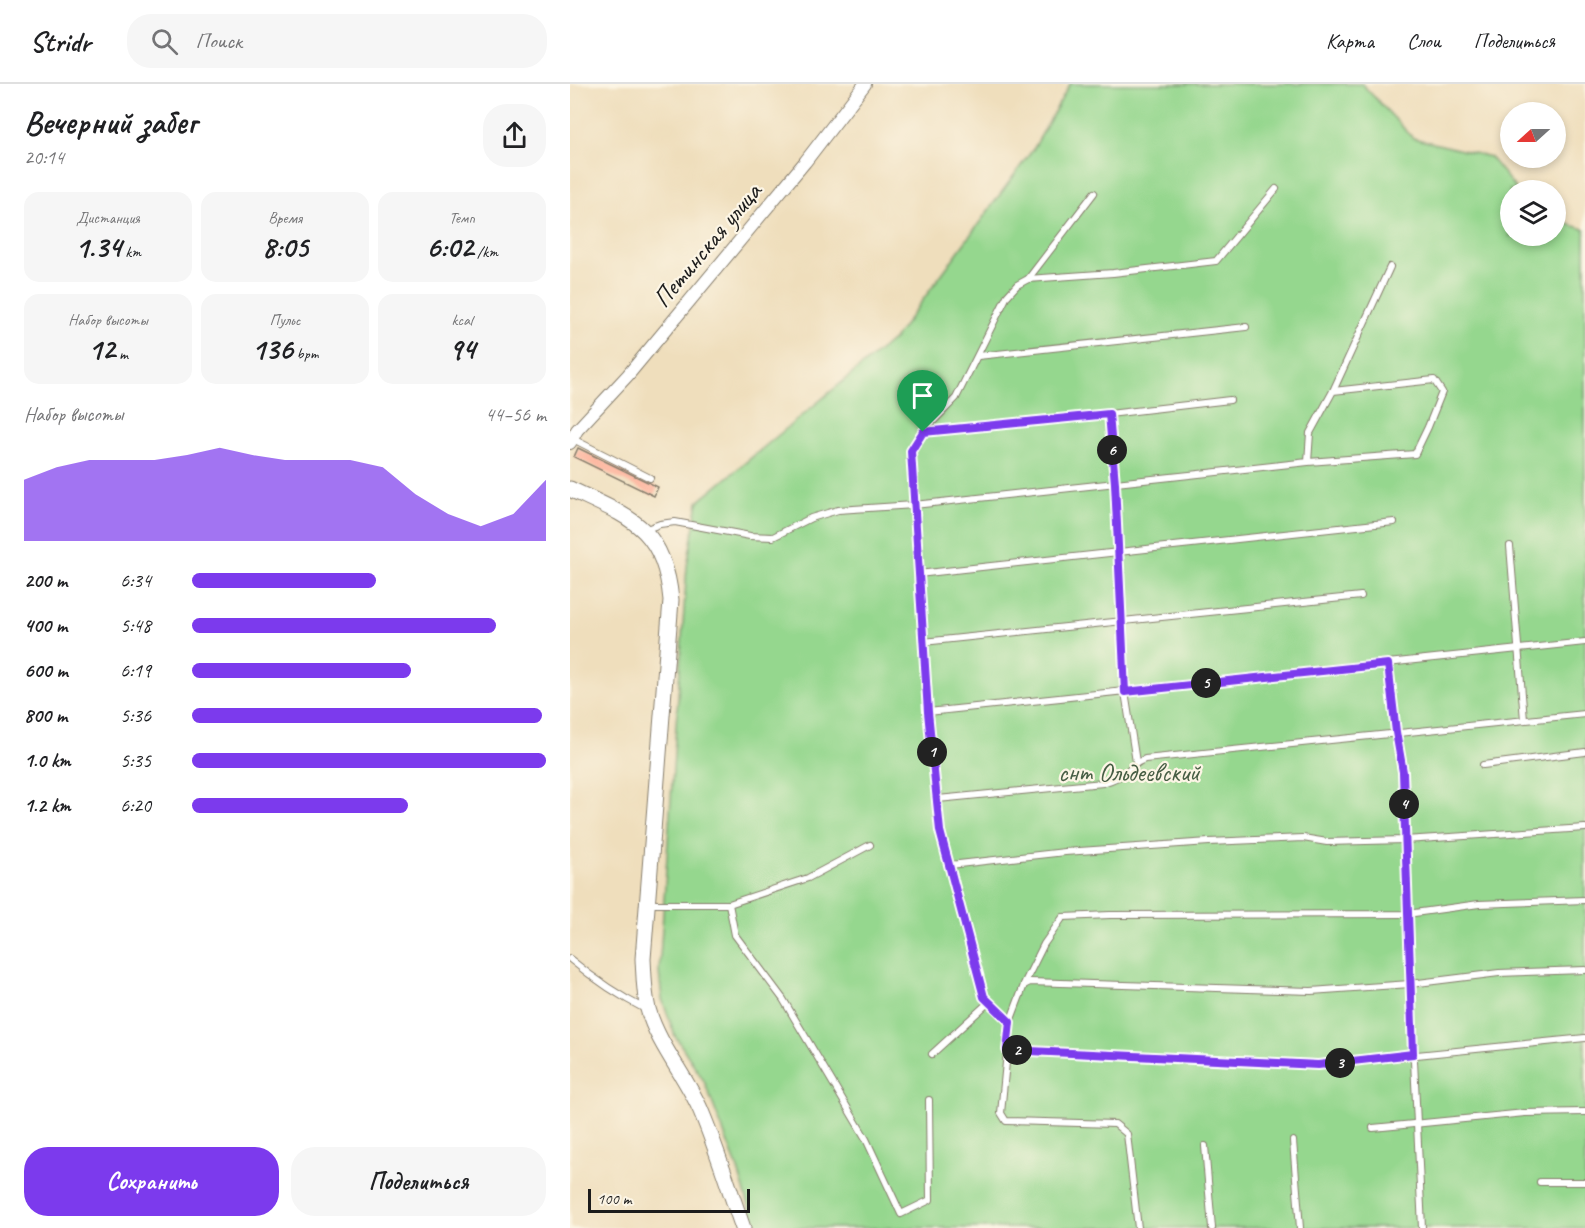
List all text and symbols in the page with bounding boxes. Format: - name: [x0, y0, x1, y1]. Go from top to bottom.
- search box: [127, 14, 547, 68]
- text: Stridr: [30, 24, 91, 59]
- icon: search: [148, 25, 181, 58]
- text: Поиск: [196, 27, 242, 55]
- text: Карта: [1326, 28, 1374, 54]
- text: Слои: [1407, 28, 1441, 54]
- text: Поделиться: [1474, 28, 1555, 54]
- text: Вечерний забег: [24, 101, 197, 143]
- north arrow: [1500, 102, 1566, 168]
- map controls: [1500, 102, 1566, 246]
- button: share: [483, 104, 546, 167]
- text: 20:14: [24, 145, 64, 170]
- street label: Петинская улица: [645, 175, 770, 314]
- button: layers: [1500, 180, 1566, 246]
- text: Дистанция: [76, 208, 140, 228]
- text: Время: [268, 208, 302, 228]
- text: Темп: [449, 208, 475, 228]
- text: 1.34: [75, 228, 121, 266]
- text: 8:05: [262, 228, 308, 266]
- text: 6:02: [426, 228, 473, 266]
- text: km: [121, 242, 141, 262]
- text: /km: [473, 242, 498, 262]
- text: Набор высоты: [68, 310, 148, 330]
- text: Пульс: [270, 310, 300, 330]
- text: kcal: [451, 310, 473, 330]
- text: 12: [88, 330, 115, 368]
- text: 136: [252, 330, 293, 368]
- text: 94: [449, 330, 475, 368]
- text: m: [115, 344, 128, 364]
- text: bpm: [293, 344, 318, 364]
- pin: [897, 370, 948, 432]
- icon: arrive: [906, 379, 939, 412]
- text: Набор высоты: [24, 402, 123, 427]
- text: 44–56 m: [485, 402, 546, 427]
- pin: 6: [1097, 435, 1127, 465]
- text: 6: [1108, 440, 1116, 460]
- text: 200 m: [24, 568, 67, 593]
- text: 6:34: [120, 568, 151, 593]
- text: 400 m: [24, 613, 67, 638]
- text: 5:48: [120, 613, 151, 638]
- text: 600 m: [24, 658, 68, 683]
- text: 6:19: [120, 658, 151, 683]
- pin: 5: [1191, 668, 1221, 698]
- text: 5: [1203, 673, 1209, 693]
- text: 800 m: [24, 703, 67, 728]
- text: 5:36: [120, 703, 151, 728]
- pin: 1: [917, 737, 947, 767]
- text: 1: [928, 742, 936, 762]
- text: 1.0 km: [24, 748, 71, 773]
- text: 5:35: [120, 748, 151, 773]
- park label: снт Ольдеевский: [1058, 756, 1202, 789]
- pin: 4: [1389, 789, 1419, 819]
- text: 1.2 km: [24, 793, 71, 818]
- text: 6:20: [120, 793, 151, 818]
- text: 4: [1400, 794, 1408, 814]
- pin: 2: [1002, 1035, 1032, 1065]
- text: 2: [1013, 1040, 1021, 1060]
- pin: 3: [1325, 1048, 1355, 1078]
- text: 3: [1336, 1053, 1344, 1073]
- button: Сохранить: [24, 1147, 279, 1216]
- button: Поделиться: [291, 1147, 546, 1216]
- scale bar: [588, 1186, 750, 1214]
- text: 100 m: [597, 1189, 631, 1209]

